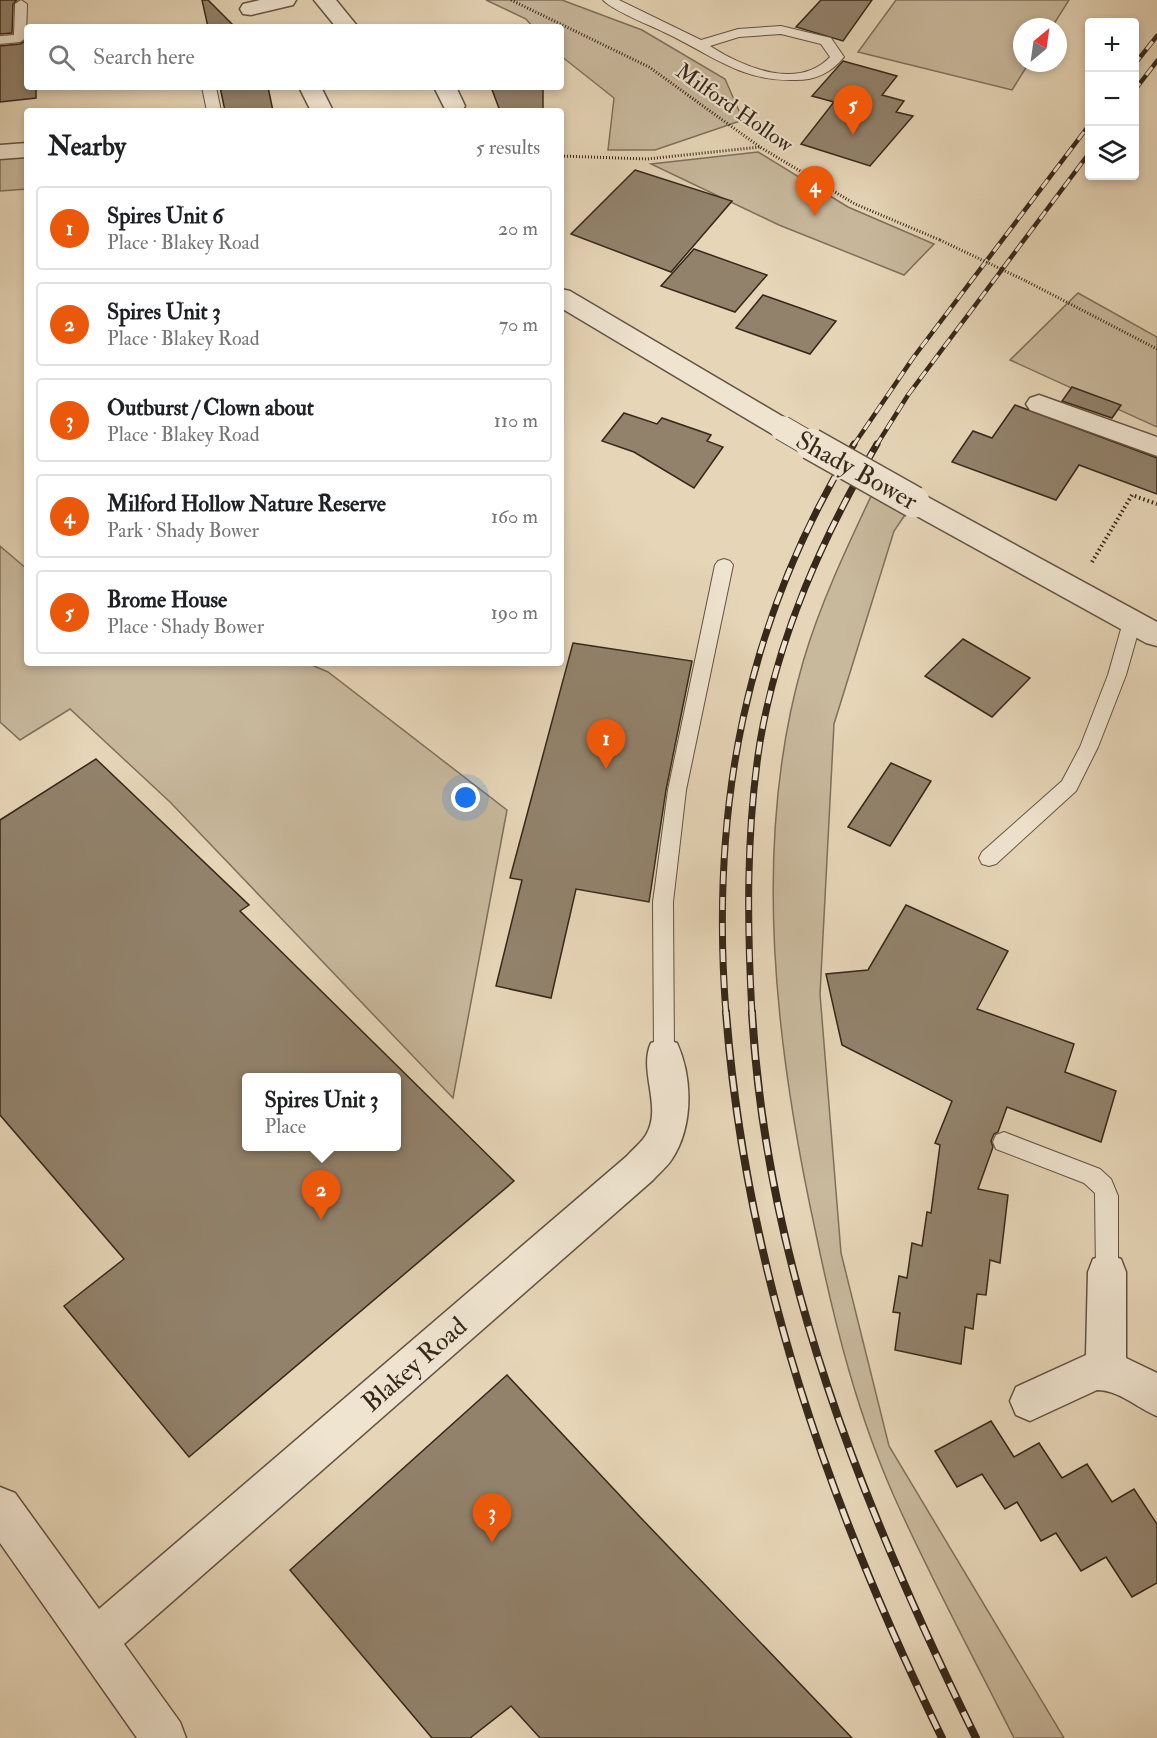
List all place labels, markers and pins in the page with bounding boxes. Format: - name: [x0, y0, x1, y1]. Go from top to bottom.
- pin: 5: [834, 86, 872, 135]
- pin: 4: [796, 166, 834, 216]
- pin: 1: [586, 720, 626, 769]
- pin: 2: [302, 1170, 340, 1220]
- pin: 3: [472, 1494, 512, 1543]

